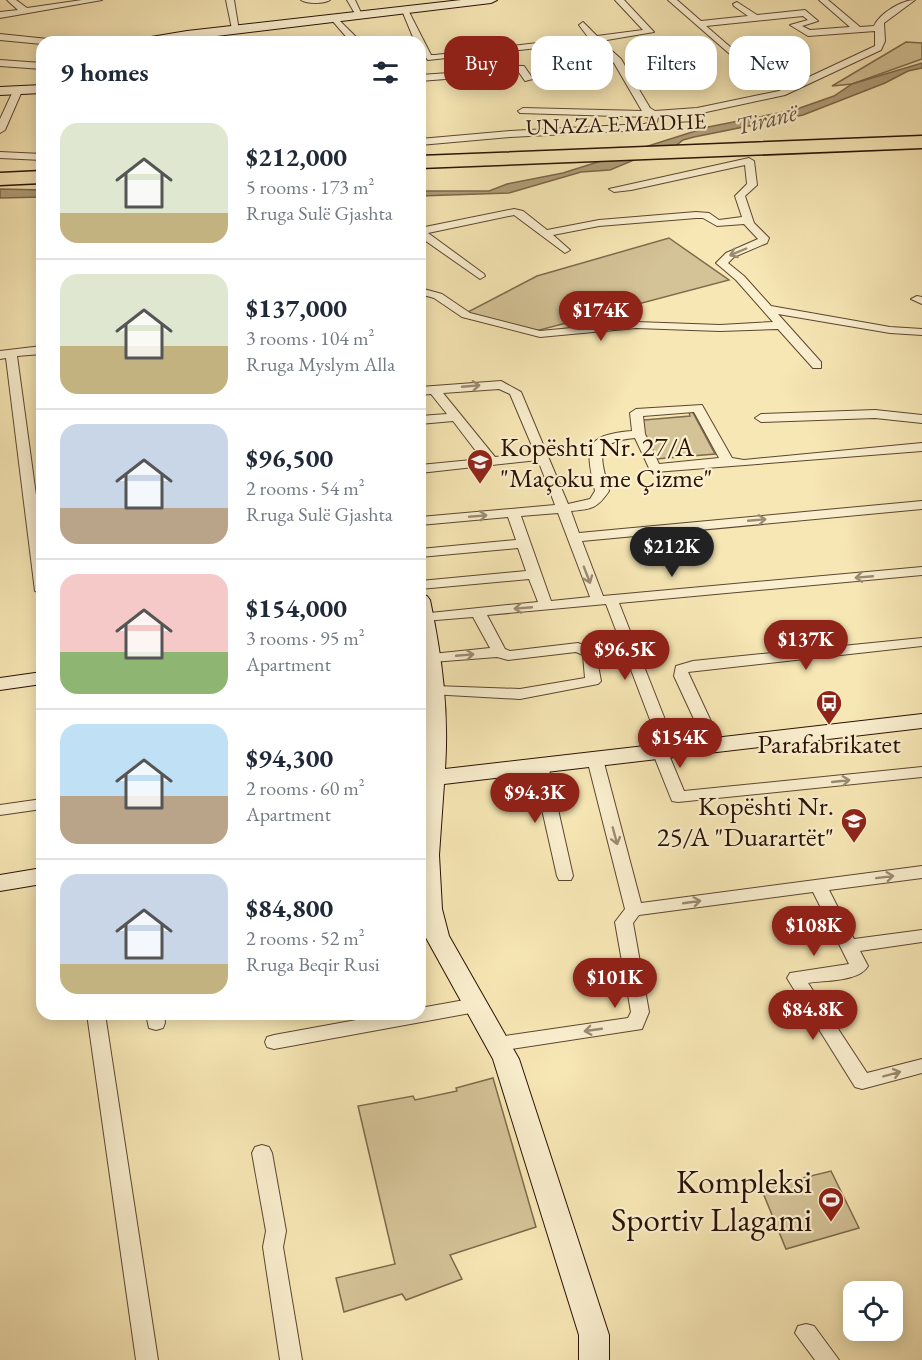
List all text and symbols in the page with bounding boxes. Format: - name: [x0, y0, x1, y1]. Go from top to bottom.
- chip: Buy: [444, 36, 519, 90]
- chip: Rent: [531, 36, 613, 90]
- chip: Filters: [625, 36, 717, 90]
- chip: New: [729, 36, 810, 90]
- text: 9 homes: [60, 55, 149, 89]
- icon: filters: [369, 56, 402, 89]
- water label: Tiranë: [732, 96, 803, 142]
- street label: UNAZA E MADHE: [525, 106, 707, 142]
- text: $212,000: [246, 140, 347, 174]
- icon: home: [108, 147, 180, 219]
- text: 5 rooms · 173 m²: [246, 174, 374, 200]
- text: Rruga Sulë Gjashta: [246, 200, 393, 226]
- one-way arrow: [729, 247, 747, 258]
- text: $137,000: [246, 291, 347, 325]
- pin: $174K: [559, 291, 643, 342]
- text: $174K: [573, 297, 629, 323]
- icon: home: [108, 298, 180, 370]
- text: 3 rooms · 104 m²: [246, 325, 374, 351]
- text: Rruga Myslym Alla: [246, 351, 395, 377]
- one-way arrow: [461, 380, 480, 391]
- place label: Kopështi Nr. 27/A "Maçoku me Çizme": [500, 429, 713, 495]
- text: $96,500: [246, 441, 333, 475]
- school or university icon: Kopështi Nr. 27/A "Maçoku me Çizme": [465, 447, 495, 485]
- icon: home: [108, 448, 180, 520]
- text: 2 rooms · 54 m²: [246, 475, 365, 501]
- text: Rruga Sulë Gjashta: [246, 501, 393, 527]
- one-way arrow: [468, 511, 488, 522]
- one-way arrow: [746, 514, 766, 525]
- pin: $212K: [630, 527, 714, 578]
- text: $212K: [644, 533, 700, 559]
- one-way arrow: [583, 565, 594, 584]
- one-way arrow: [854, 572, 874, 583]
- text: $154,000: [246, 591, 347, 625]
- icon: home: [108, 598, 180, 670]
- one-way arrow: [514, 603, 534, 614]
- pin: $137K: [764, 620, 848, 671]
- text: 3 rooms · 95 m²: [246, 625, 365, 651]
- text: $137K: [778, 626, 834, 652]
- pin: $96.5K: [576, 630, 674, 681]
- text: $96.5K: [594, 636, 656, 662]
- one-way arrow: [455, 649, 475, 660]
- text: Apartment: [246, 651, 331, 677]
- bus stop icon: Parafabrikatet: [814, 688, 844, 726]
- pin: $154K: [638, 718, 722, 769]
- text: $154K: [652, 724, 708, 750]
- place label: Parafabrikatet: [757, 726, 901, 761]
- text: $94,300: [246, 741, 333, 775]
- icon: home: [108, 748, 180, 820]
- pin: $94.3K: [486, 773, 584, 824]
- text: 2 rooms · 60 m²: [246, 775, 365, 801]
- one-way arrow: [830, 775, 850, 786]
- text: $94.3K: [504, 779, 566, 805]
- place label: Kopështi Nr. 25/A "Duarartët": [657, 788, 834, 854]
- text: Apartment: [246, 801, 331, 827]
- school or university icon: Kopështi Nr. 25/A "Duarartët": [839, 806, 869, 844]
- one-way arrow: [609, 826, 621, 845]
- one-way arrow: [875, 871, 895, 882]
- text: $84,800: [246, 891, 333, 925]
- one-way arrow: [682, 896, 701, 907]
- icon: home: [108, 898, 180, 970]
- pin: $108K: [772, 906, 856, 957]
- text: $108K: [786, 912, 842, 938]
- text: 2 rooms · 52 m²: [246, 925, 365, 951]
- text: Rruga Beqir Rusi: [246, 951, 380, 977]
- pin: $101K: [573, 958, 657, 1009]
- text: $101K: [587, 964, 643, 990]
- pin: $84.8K: [764, 990, 862, 1041]
- text: $84.8K: [782, 996, 844, 1022]
- one-way arrow: [583, 1025, 603, 1036]
- one-way arrow: [882, 1068, 901, 1079]
- place label: Kompleksi Sportiv Llagami: [611, 1160, 812, 1241]
- sports icon: Kompleksi Sportiv Llagami: [816, 1185, 846, 1223]
- map controls: [843, 1281, 903, 1341]
- button: locate: [843, 1281, 903, 1341]

